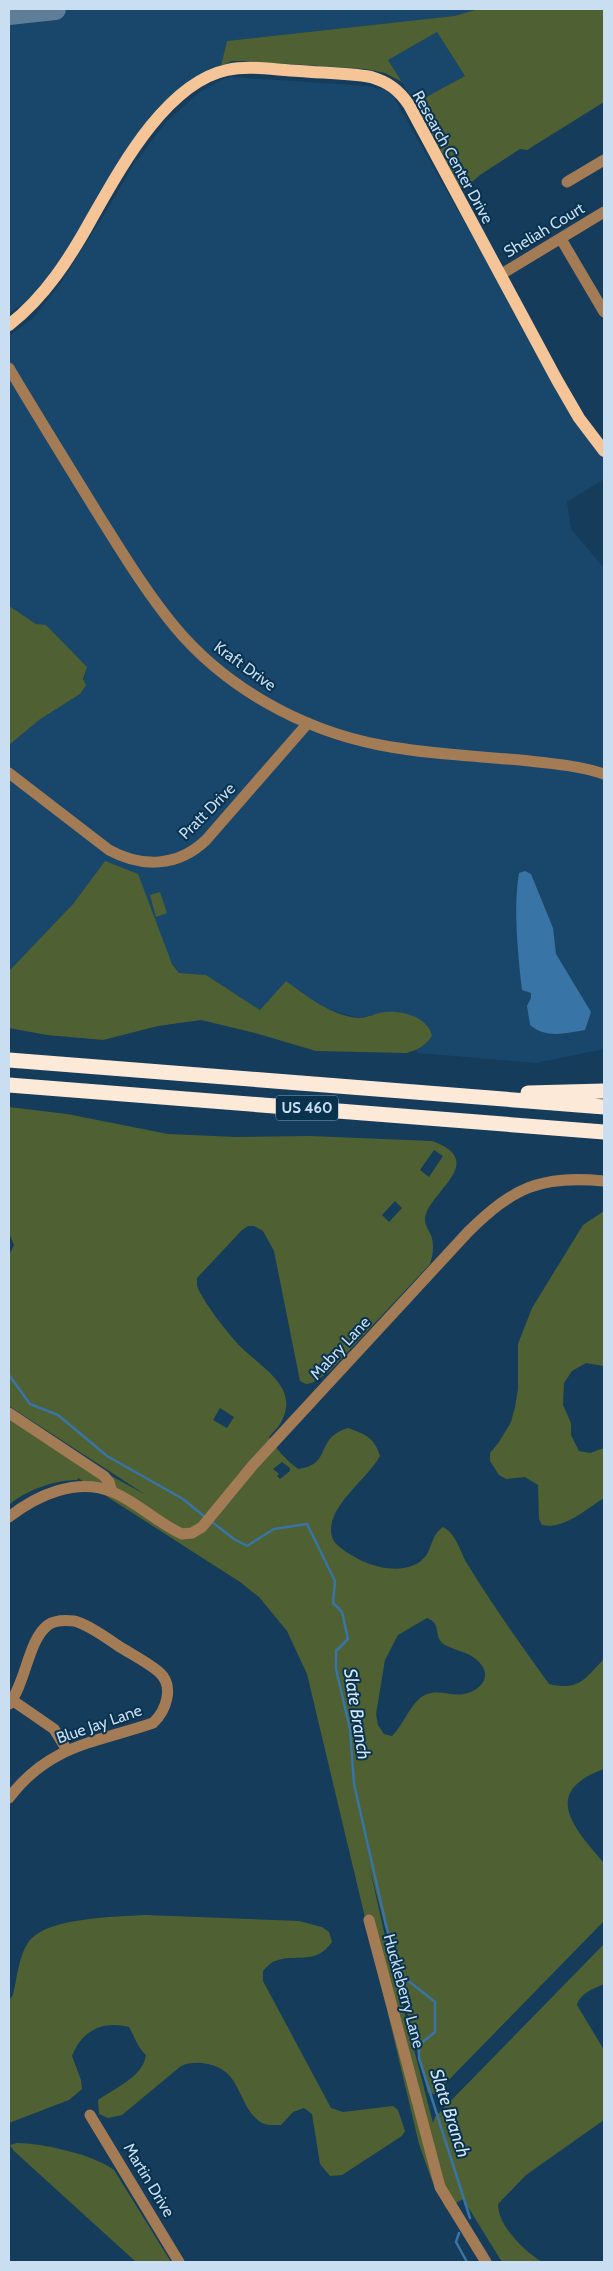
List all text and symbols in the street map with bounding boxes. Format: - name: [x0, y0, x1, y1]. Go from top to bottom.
- street label: Research Center Drive: [409, 87, 497, 227]
- street label: Sheliah Court: [500, 198, 588, 261]
- street label: Kraft Drive: [210, 637, 280, 695]
- street label: Pratt Drive: [175, 779, 239, 843]
- road number: US 460: [276, 1096, 338, 1120]
- street label: Mabry Lane: [306, 1313, 374, 1383]
- water label: Slate Branch: [339, 1667, 375, 1761]
- street label: Blue Jay Lane: [54, 1700, 144, 1748]
- street label: Huckleberry Lane: [380, 1932, 428, 2050]
- water label: Slate Branch: [425, 2066, 475, 2160]
- street label: Martin Drive: [120, 2140, 178, 2220]

